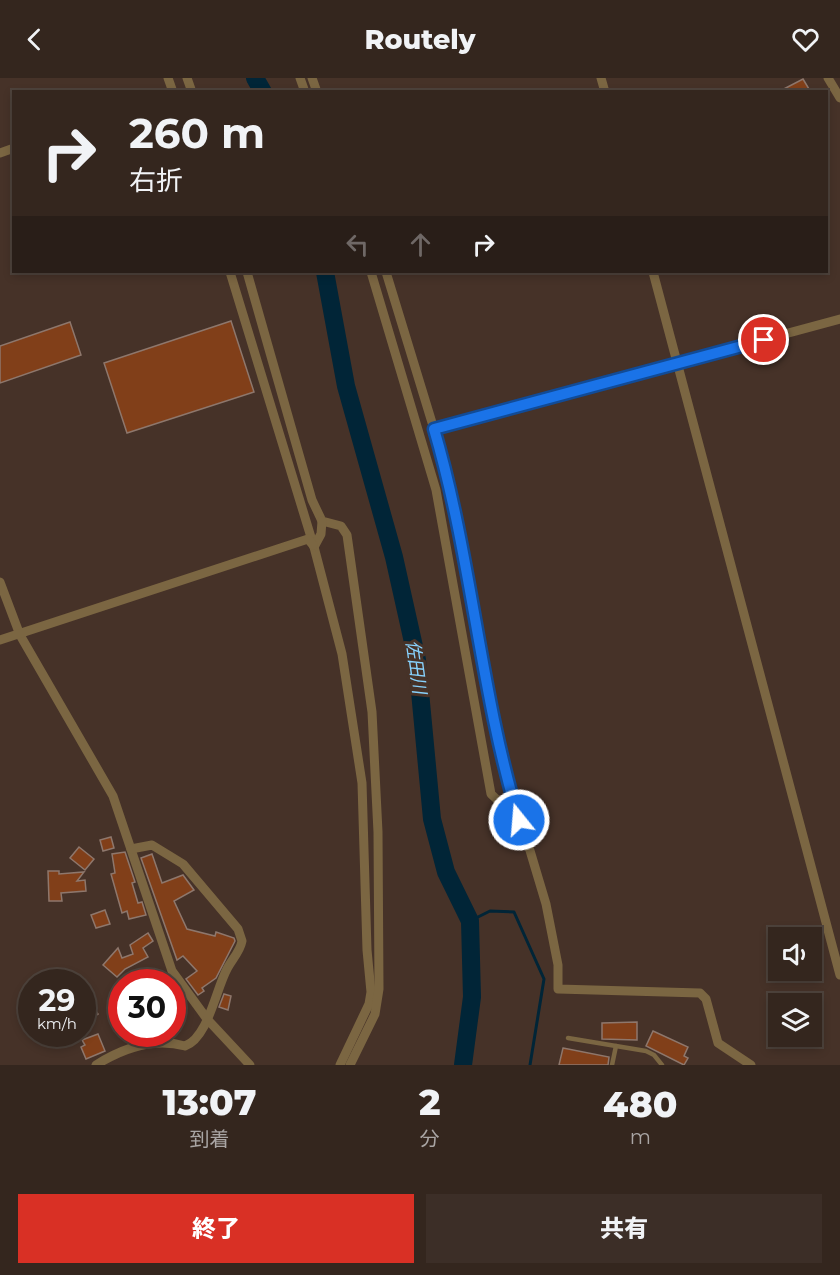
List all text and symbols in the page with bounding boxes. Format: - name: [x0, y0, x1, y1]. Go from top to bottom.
- icon: back: [18, 23, 51, 56]
- text: Routely: [365, 23, 475, 56]
- icon: heart: [789, 23, 822, 56]
- text: 260 m: [129, 107, 265, 159]
- icon: right: [30, 114, 108, 192]
- text: 右折: [129, 164, 183, 197]
- icon: left: [341, 228, 374, 261]
- icon: ahead: [404, 228, 437, 261]
- icon: right: [467, 228, 500, 261]
- pin: [738, 314, 789, 365]
- icon: arrive: [747, 323, 780, 356]
- water label: 佐田川: [401, 639, 431, 697]
- position arrow: [487, 788, 551, 852]
- map controls: [768, 927, 822, 1047]
- button: sound: [768, 927, 822, 981]
- speed limit sign: 30: [108, 969, 186, 1047]
- text: 29: [39, 982, 75, 1019]
- button: layers: [768, 993, 822, 1047]
- text: km/h: [37, 1014, 77, 1033]
- text: 13:07: [163, 1080, 256, 1124]
- text: 2: [419, 1080, 441, 1124]
- text: 480: [603, 1082, 677, 1126]
- text: m: [630, 1125, 651, 1149]
- text: 到着: [189, 1127, 229, 1151]
- text: 分: [420, 1127, 440, 1151]
- button: 終了: [18, 1194, 414, 1263]
- button: 共有: [426, 1194, 822, 1263]

